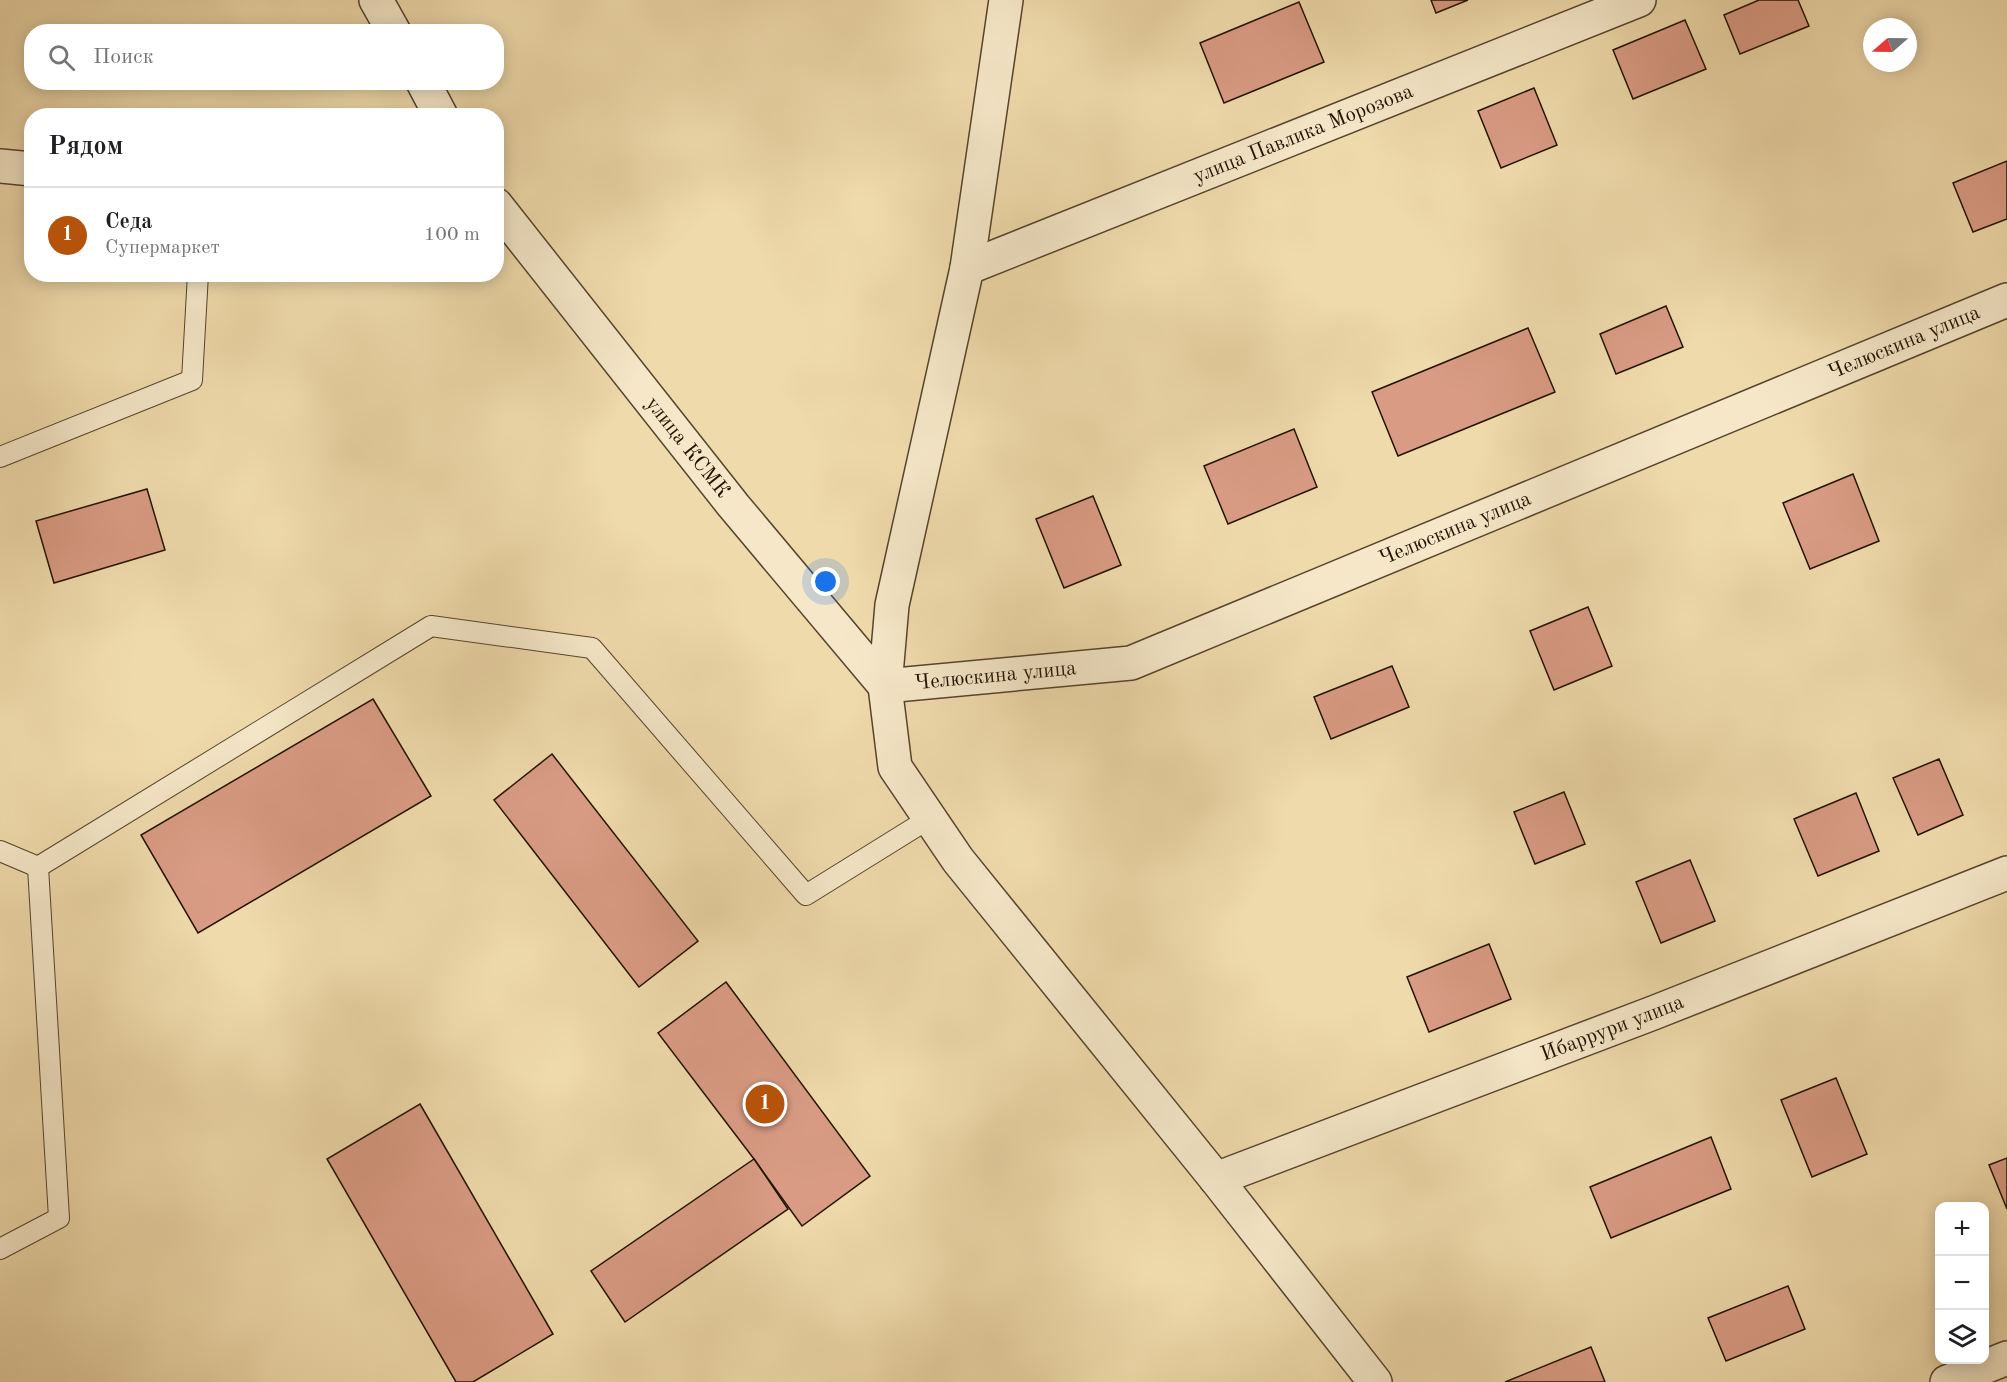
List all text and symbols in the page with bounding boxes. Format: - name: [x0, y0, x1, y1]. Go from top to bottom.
- north arrow: [1863, 18, 1917, 72]
- search box: [24, 24, 504, 90]
- icon: search: [45, 41, 78, 74]
- text: Поиск: [93, 46, 154, 68]
- street label: улица Павлика Морозова: [1190, 81, 1416, 187]
- text: Рядом: [48, 134, 123, 160]
- text: Седа: [105, 211, 152, 233]
- text: 1: [62, 225, 73, 245]
- text: 100 m: [424, 225, 480, 245]
- text: Супермаркет: [105, 238, 220, 258]
- street label: Челюскина улица: [1825, 302, 1983, 383]
- street label: улица КСМК: [642, 393, 734, 502]
- street label: Челюскина улица: [1376, 488, 1534, 569]
- your location: [811, 567, 840, 596]
- street label: Челюскина улица: [914, 658, 1077, 694]
- street label: Ибаррури улица: [1538, 991, 1687, 1065]
- pin: 1: [746, 1082, 784, 1126]
- map controls: [1935, 1202, 1989, 1364]
- button: +: [1935, 1202, 1989, 1256]
- button: −: [1935, 1256, 1989, 1310]
- button: layers: [1935, 1310, 1989, 1364]

